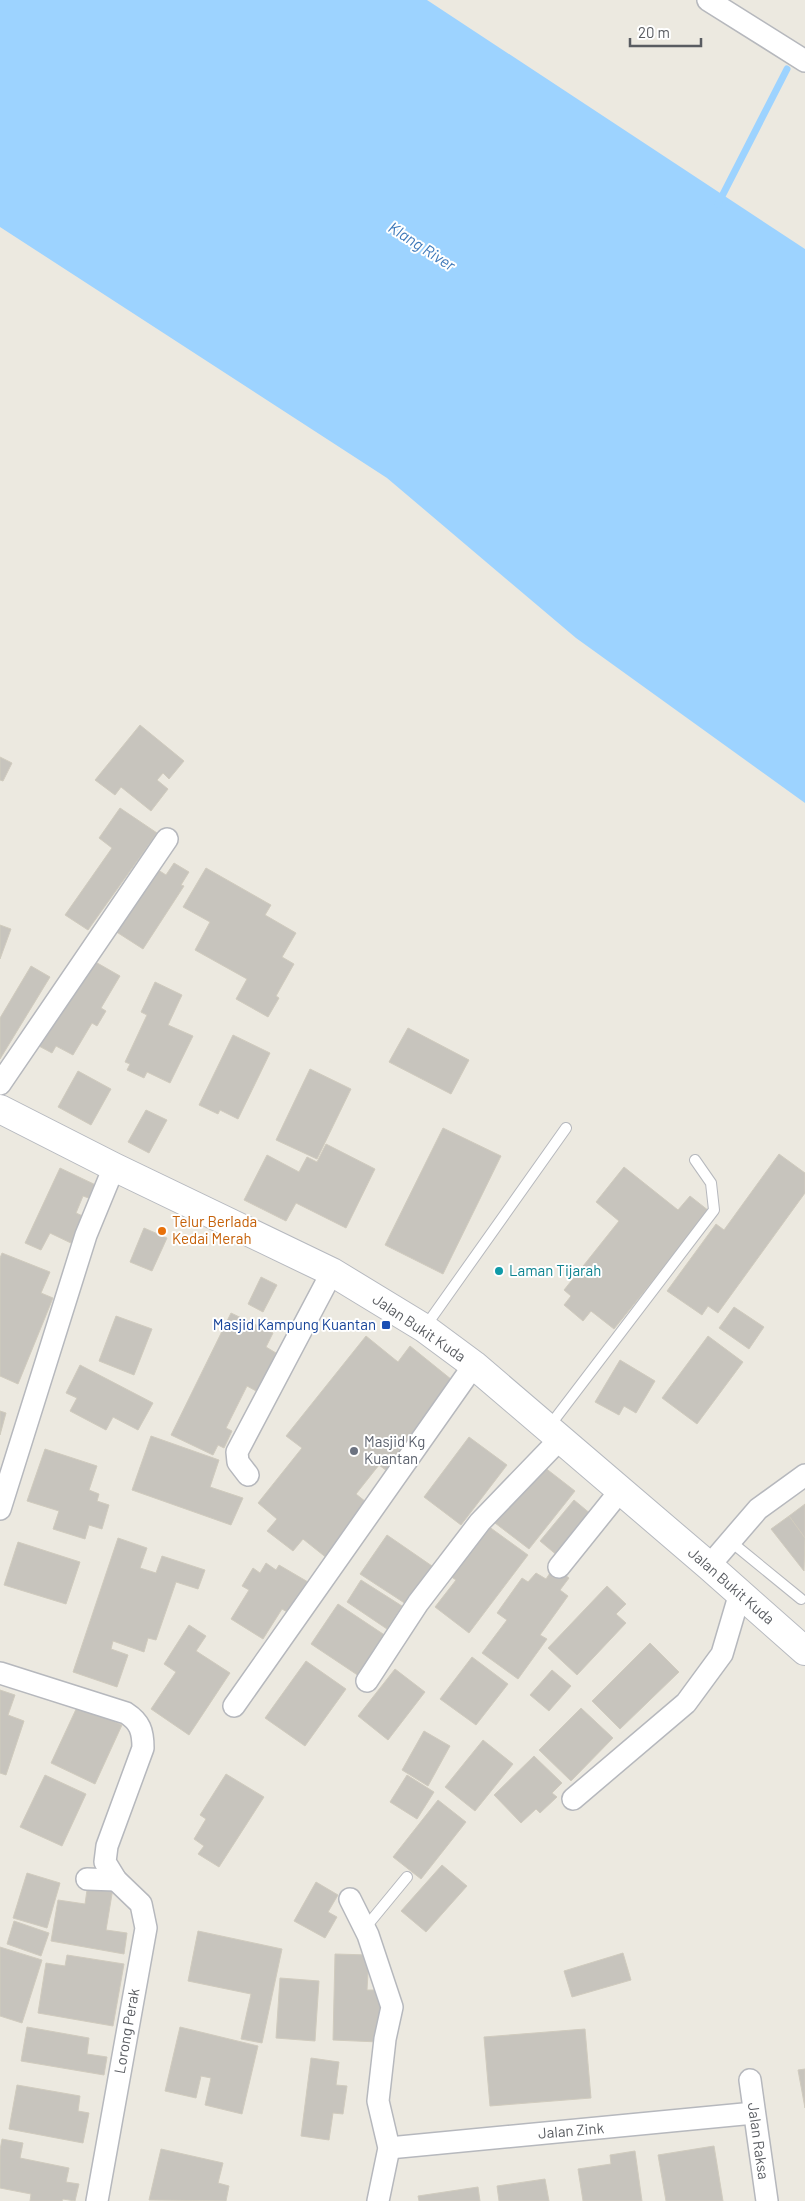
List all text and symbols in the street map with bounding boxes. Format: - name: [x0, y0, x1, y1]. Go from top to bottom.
- scale bar: [630, 15, 701, 47]
- text: 20 m: [638, 23, 670, 41]
- water label: Klang River: [385, 217, 460, 275]
- place label: Telur Berlada Kedai Merah: [172, 1212, 257, 1247]
- marker: Telur Berlada Kedai Merah: [156, 1225, 168, 1237]
- place label: Laman Tijarah: [509, 1261, 601, 1279]
- marker: Laman Tijarah: [493, 1265, 505, 1277]
- street label: Jalan Bukit Kuda: [369, 1289, 470, 1365]
- place label: Masjid Kampung Kuantan: [213, 1315, 376, 1333]
- marker: Masjid Kampung Kuantan: [380, 1319, 392, 1331]
- place label: Masjid Kg Kuantan: [364, 1432, 425, 1467]
- marker: Masjid Kg Kuantan: [348, 1445, 360, 1457]
- street label: Jalan Bukit Kuda: [685, 1543, 779, 1628]
- street label: Lorong Perak: [110, 1986, 142, 2075]
- street label: Jalan Raksa: [745, 2101, 773, 2181]
- street label: Jalan Zink: [537, 2118, 605, 2142]

